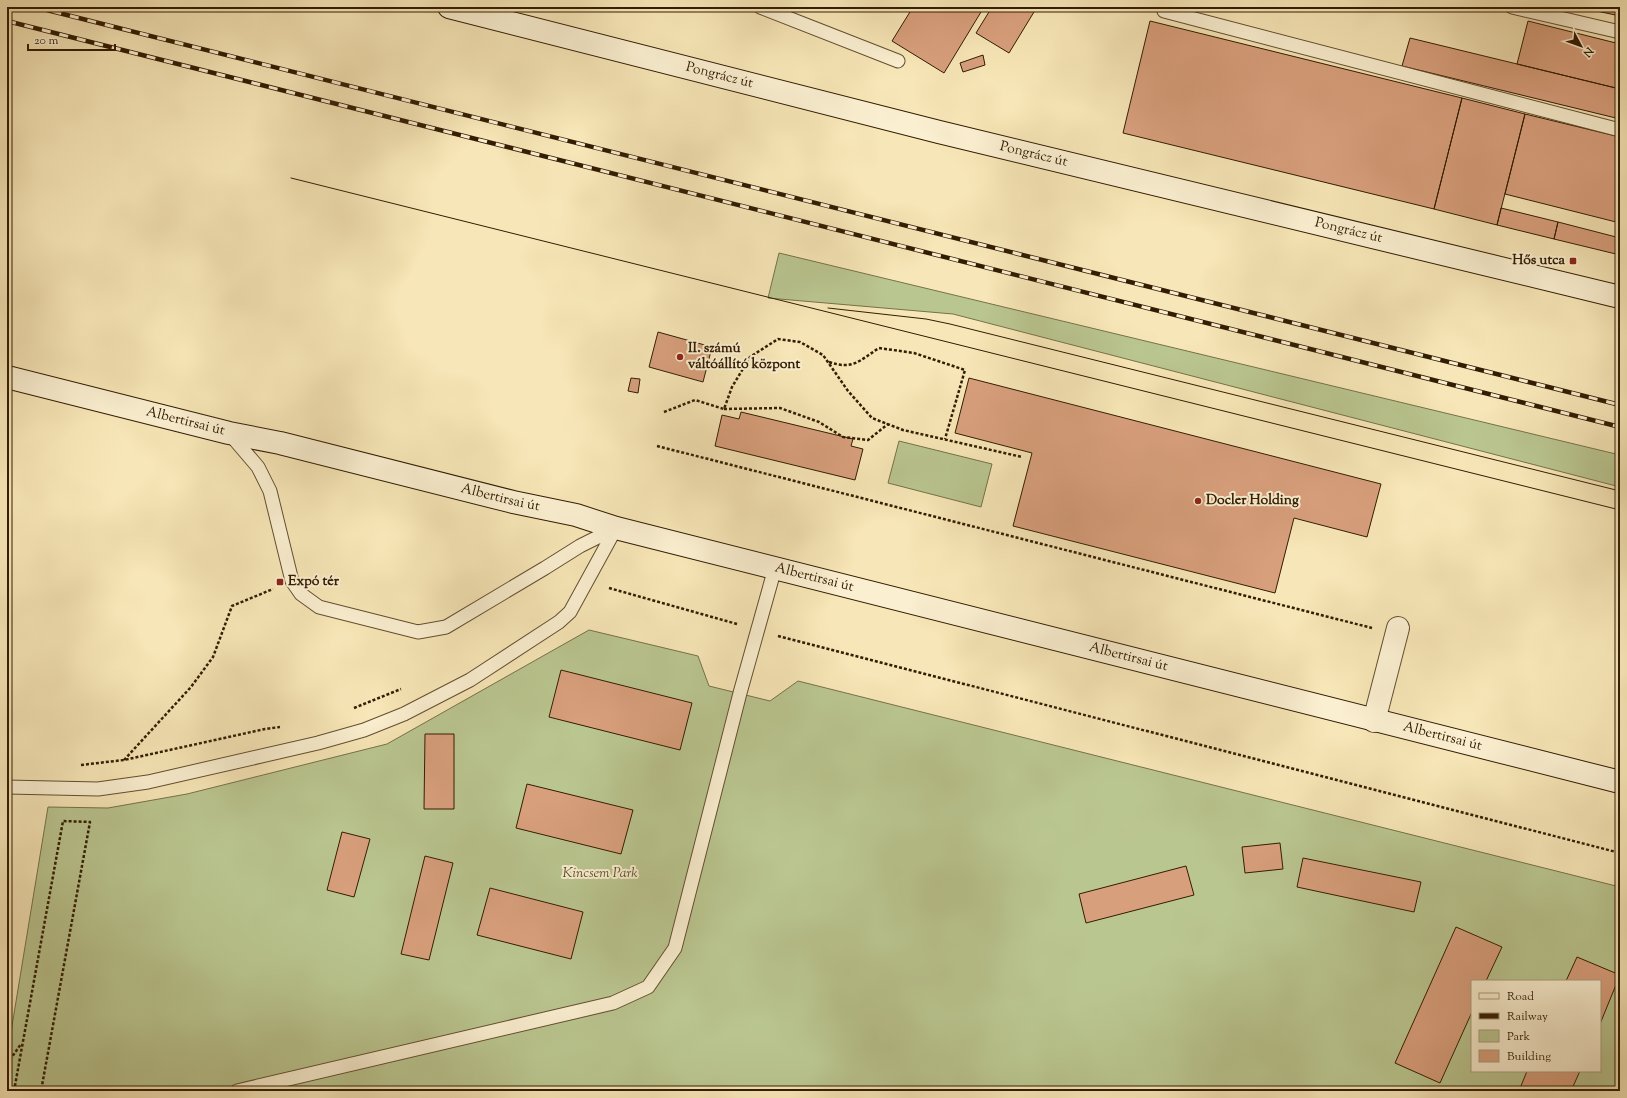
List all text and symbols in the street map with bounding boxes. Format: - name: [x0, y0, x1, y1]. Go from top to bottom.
- scale bar: [28, 26, 115, 52]
- north arrow: [1561, 26, 1601, 66]
- text: 20 m: [34, 32, 59, 50]
- text: N: [1579, 43, 1597, 61]
- street label: Pongrácz út: [683, 58, 755, 94]
- street label: Pongrácz út: [998, 137, 1070, 173]
- street label: Pongrácz út: [1313, 213, 1385, 249]
- place label: Hős utca: [1512, 251, 1566, 271]
- marker: Hős utca: [1568, 256, 1578, 266]
- place label: II. számú váltóállító központ: [688, 339, 800, 375]
- marker: II. számú váltóállító központ: [675, 352, 685, 362]
- street label: Albertirsai út: [144, 402, 227, 442]
- street label: Albertirsai út: [459, 479, 542, 517]
- place label: Docler Holding: [1206, 491, 1299, 511]
- marker: Docler Holding: [1193, 496, 1203, 506]
- street label: Albertirsai út: [773, 559, 856, 598]
- place label: Expó tér: [288, 572, 340, 592]
- marker: Expó tér: [275, 577, 285, 587]
- street label: Albertirsai út: [1087, 638, 1170, 677]
- street label: Albertirsai út: [1401, 717, 1484, 757]
- park label: Kincsem Park: [562, 864, 638, 884]
- legend: [1471, 980, 1601, 1072]
- text: Road: [1507, 988, 1534, 1006]
- text: Railway: [1507, 1008, 1548, 1026]
- text: Park: [1507, 1028, 1530, 1046]
- text: Building: [1507, 1048, 1551, 1066]

